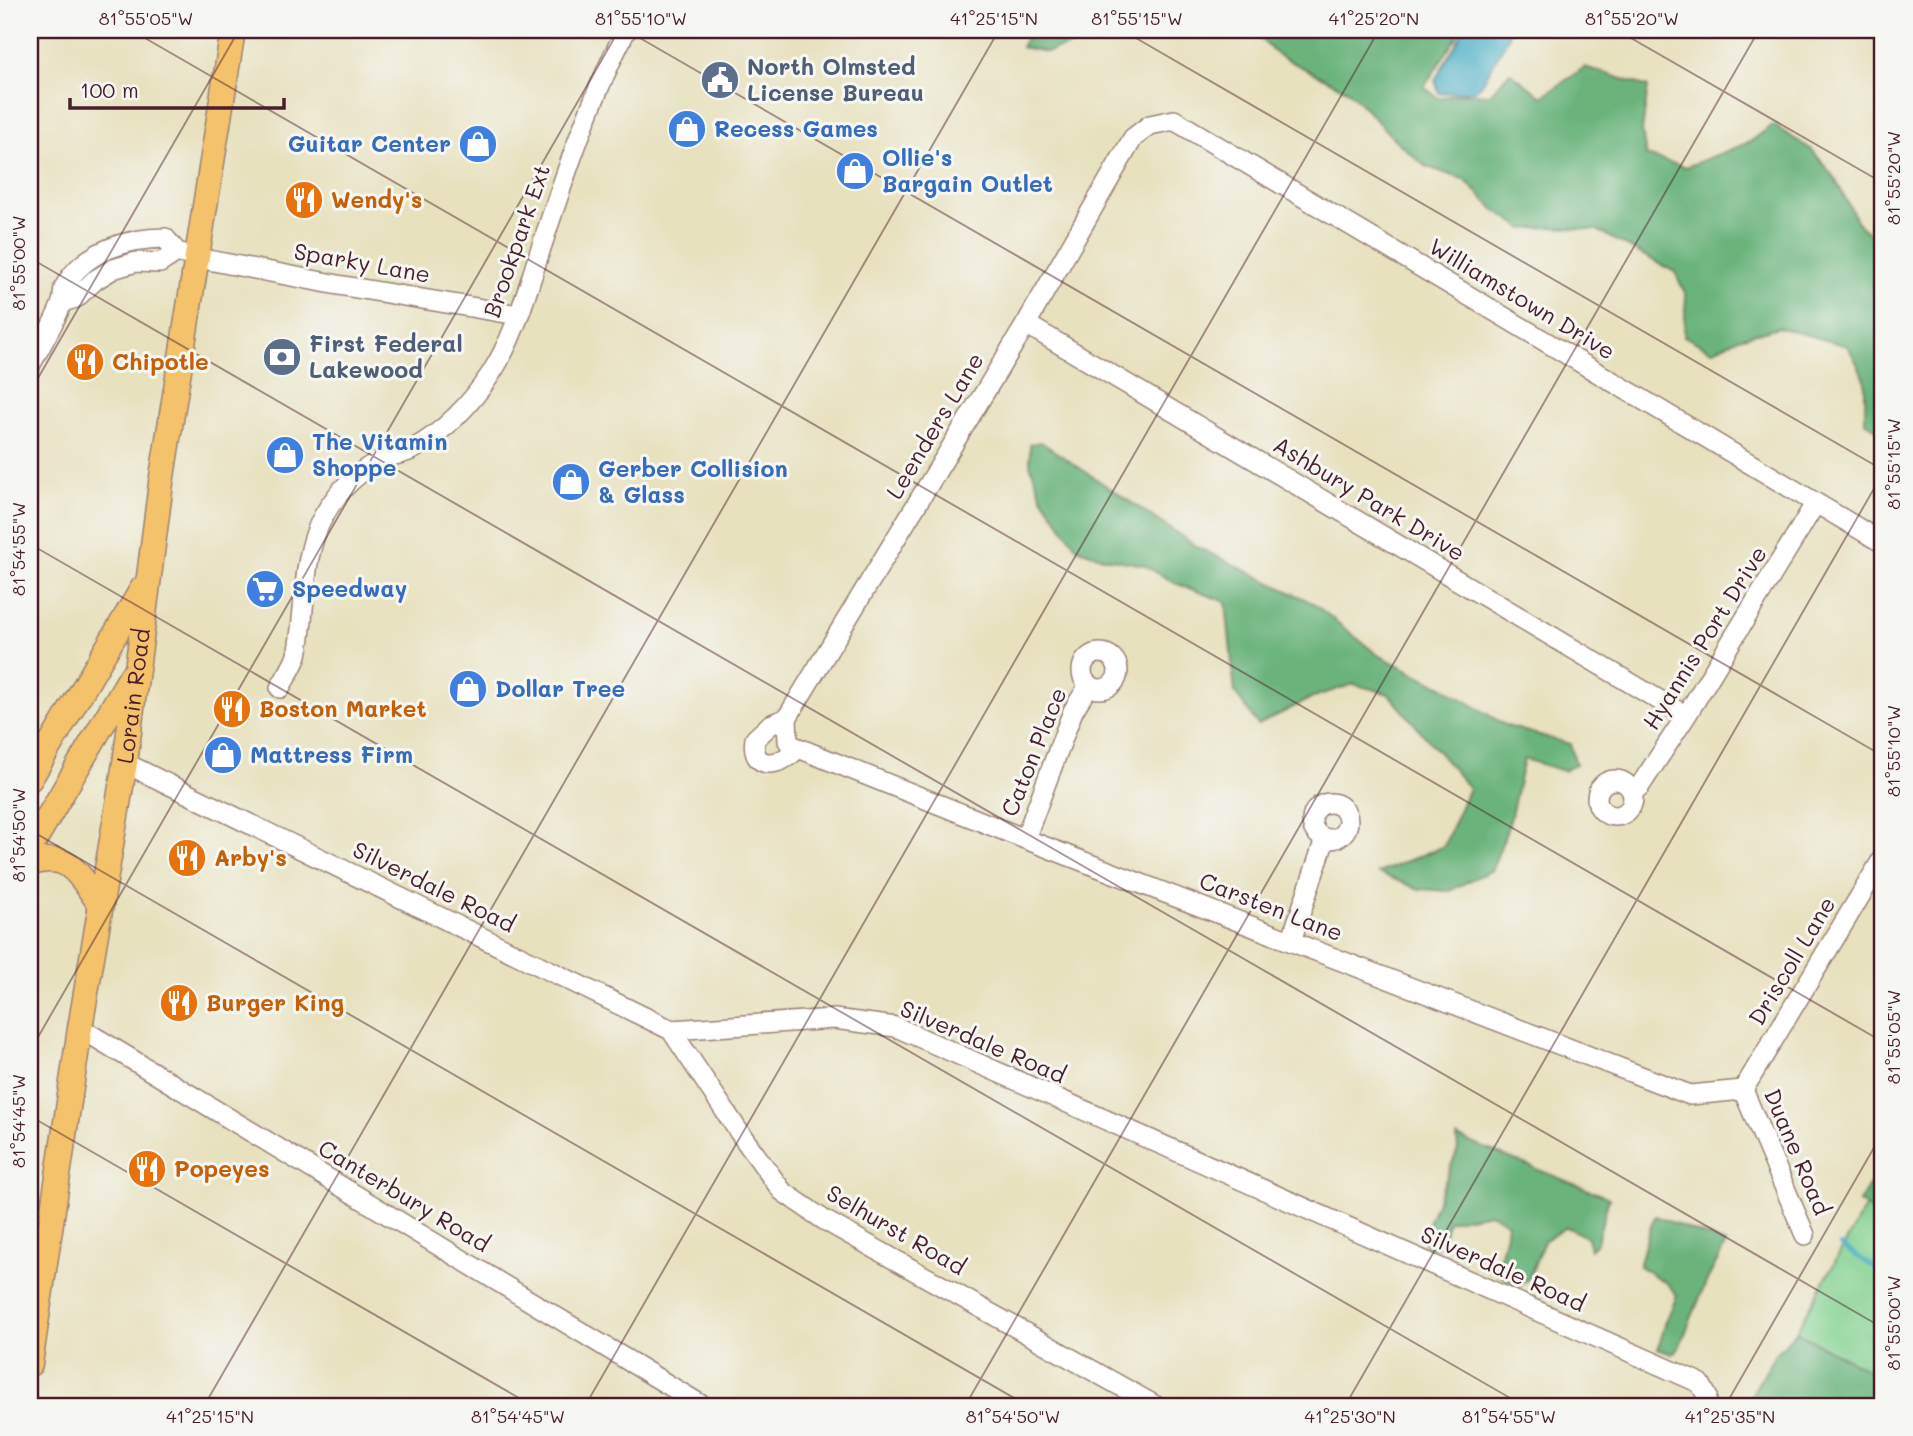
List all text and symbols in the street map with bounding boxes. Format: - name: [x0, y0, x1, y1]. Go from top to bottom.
- text: 81°55'05"W: [99, 6, 193, 30]
- text: 81°55'10"W: [595, 6, 687, 30]
- text: 41°25'15"N: [950, 6, 1038, 30]
- text: 81°55'15"W: [1091, 6, 1183, 30]
- text: 41°25'20"N: [1329, 6, 1419, 30]
- text: 81°55'20"W: [1585, 6, 1679, 30]
- place label: North Olmsted License Bureau: [747, 51, 924, 107]
- public building icon: North Olmsted License Bureau: [699, 59, 741, 101]
- scale bar: [70, 66, 284, 110]
- text: 100 m: [80, 76, 139, 103]
- shop icon: Recess Games: [666, 108, 708, 150]
- place label: Recess Games: [714, 113, 878, 143]
- shop icon: Guitar Center: [457, 123, 499, 165]
- place label: Guitar Center: [288, 128, 451, 158]
- text: 81°55'20"W: [1881, 131, 1905, 225]
- place label: Ollie's Bargain Outlet: [882, 142, 1053, 198]
- shop icon: Ollie's Bargain Outlet: [834, 150, 876, 192]
- street label: Brookpark Ext: [476, 160, 556, 321]
- restaurant icon: Wendy's: [283, 179, 325, 221]
- place label: Wendy's: [331, 184, 422, 214]
- text: 81°55'00"W: [6, 215, 30, 311]
- street label: Williamstown Drive: [1424, 231, 1621, 366]
- street label: Sparky Lane: [292, 235, 433, 289]
- place label: First Federal Lakewood: [309, 328, 463, 384]
- bank icon: First Federal Lakewood: [261, 336, 303, 378]
- restaurant icon: Chipotle: [64, 341, 106, 383]
- place label: Chipotle: [112, 346, 209, 376]
- street label: Leenders Lane: [879, 347, 990, 504]
- text: 81°55'15"W: [1881, 418, 1905, 510]
- place label: The Vitamin Shoppe: [312, 426, 448, 482]
- street label: Ashbury Park Drive: [1268, 429, 1471, 567]
- shop icon: The Vitamin Shoppe: [264, 434, 306, 476]
- place label: Gerber Collision & Glass: [598, 453, 788, 509]
- shop icon: Gerber Collision & Glass: [550, 461, 592, 503]
- text: 81°54'55"W: [6, 502, 30, 596]
- street label: Hyannis Port Drive: [1635, 540, 1773, 735]
- supermarket icon: Speedway: [244, 568, 286, 610]
- place label: Speedway: [292, 573, 407, 603]
- street label: Lorain Road: [109, 626, 156, 765]
- shop icon: Dollar Tree: [447, 668, 489, 710]
- place label: Dollar Tree: [495, 673, 625, 703]
- street label: Caton Place: [994, 683, 1073, 821]
- restaurant icon: Boston Market: [211, 688, 253, 730]
- place label: Boston Market: [259, 693, 427, 723]
- text: 81°55'10"W: [1881, 705, 1905, 797]
- shop icon: Mattress Firm: [202, 734, 244, 776]
- place label: Mattress Firm: [250, 739, 413, 769]
- text: 81°54'50"W: [6, 788, 30, 882]
- street label: Silverdale Road: [348, 834, 521, 938]
- restaurant icon: Arby's: [166, 837, 208, 879]
- place label: Arby's: [214, 842, 287, 872]
- street label: Carsten Lane: [1195, 865, 1347, 947]
- street label: Driscoll Lane: [1741, 891, 1841, 1030]
- restaurant icon: Burger King: [158, 982, 200, 1024]
- place label: Burger King: [206, 987, 344, 1017]
- text: 81°55'05"W: [1881, 990, 1905, 1084]
- street label: Silverdale Road: [896, 993, 1071, 1090]
- text: 81°54'45"W: [6, 1074, 30, 1168]
- street label: Duane Road: [1758, 1084, 1838, 1219]
- street label: Canterbury Road: [313, 1132, 496, 1258]
- restaurant icon: Popeyes: [126, 1148, 168, 1190]
- place label: Popeyes: [174, 1153, 270, 1183]
- street label: Selhurst Road: [821, 1177, 972, 1281]
- street label: Silverdale Road: [1416, 1218, 1590, 1318]
- text: 81°55'00"W: [1881, 1275, 1905, 1371]
- text: 41°25'15"N: [166, 1404, 254, 1428]
- text: 81°54'45"W: [471, 1404, 565, 1428]
- text: 81°54'50"W: [966, 1404, 1060, 1428]
- text: 41°25'30"N: [1304, 1404, 1396, 1428]
- text: 81°54'55"W: [1462, 1404, 1556, 1428]
- text: 41°25'35"N: [1685, 1404, 1775, 1428]

